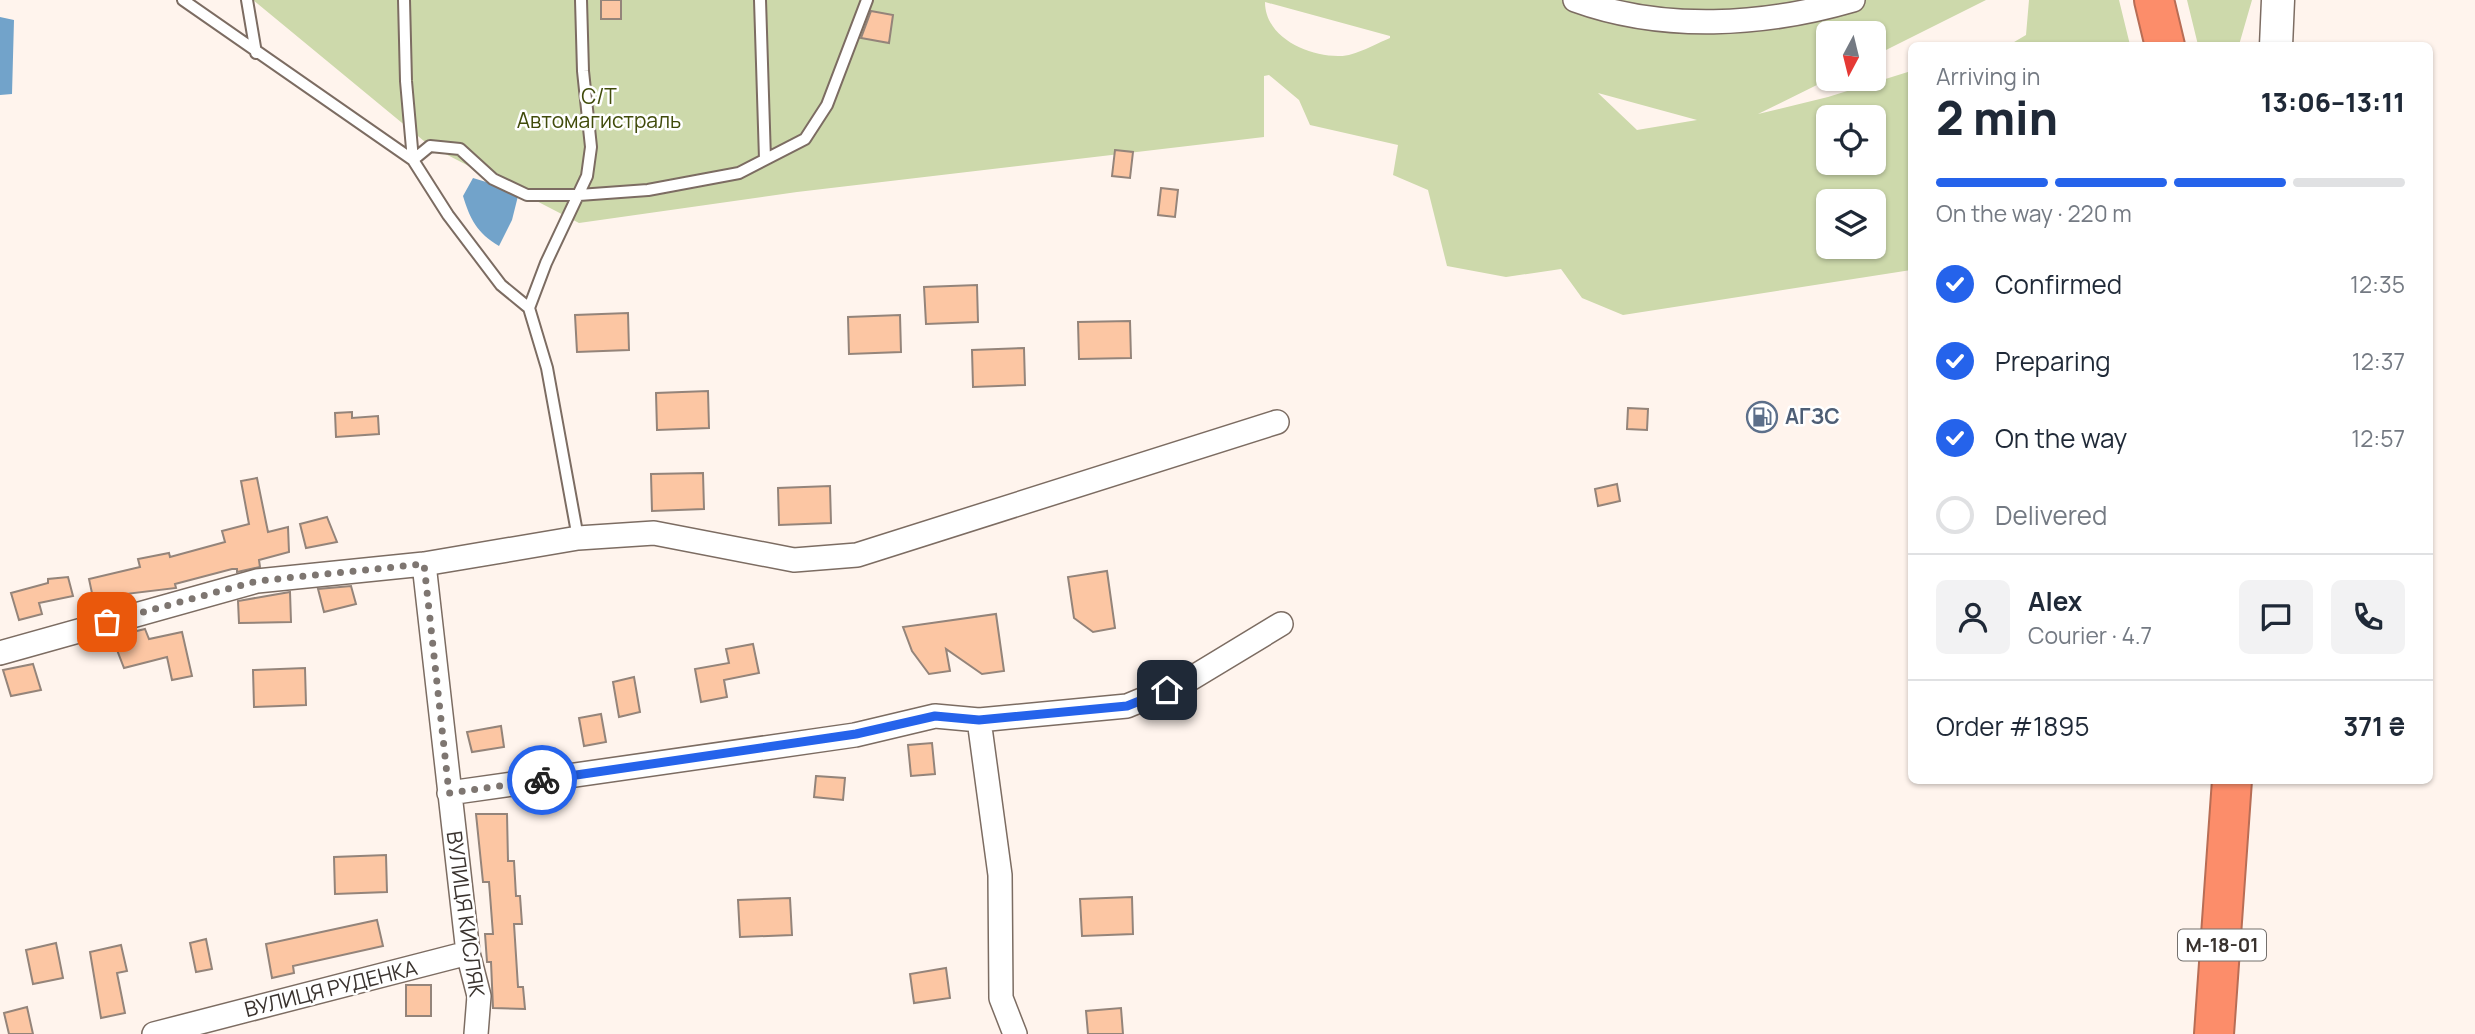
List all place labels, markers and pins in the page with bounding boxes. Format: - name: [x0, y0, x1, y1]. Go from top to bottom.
- fuel station icon: АГЗС: [1745, 400, 1779, 434]
- place label: АГЗС: [1785, 402, 1840, 430]
- pin: [77, 592, 137, 652]
- pin: [1137, 660, 1197, 720]

